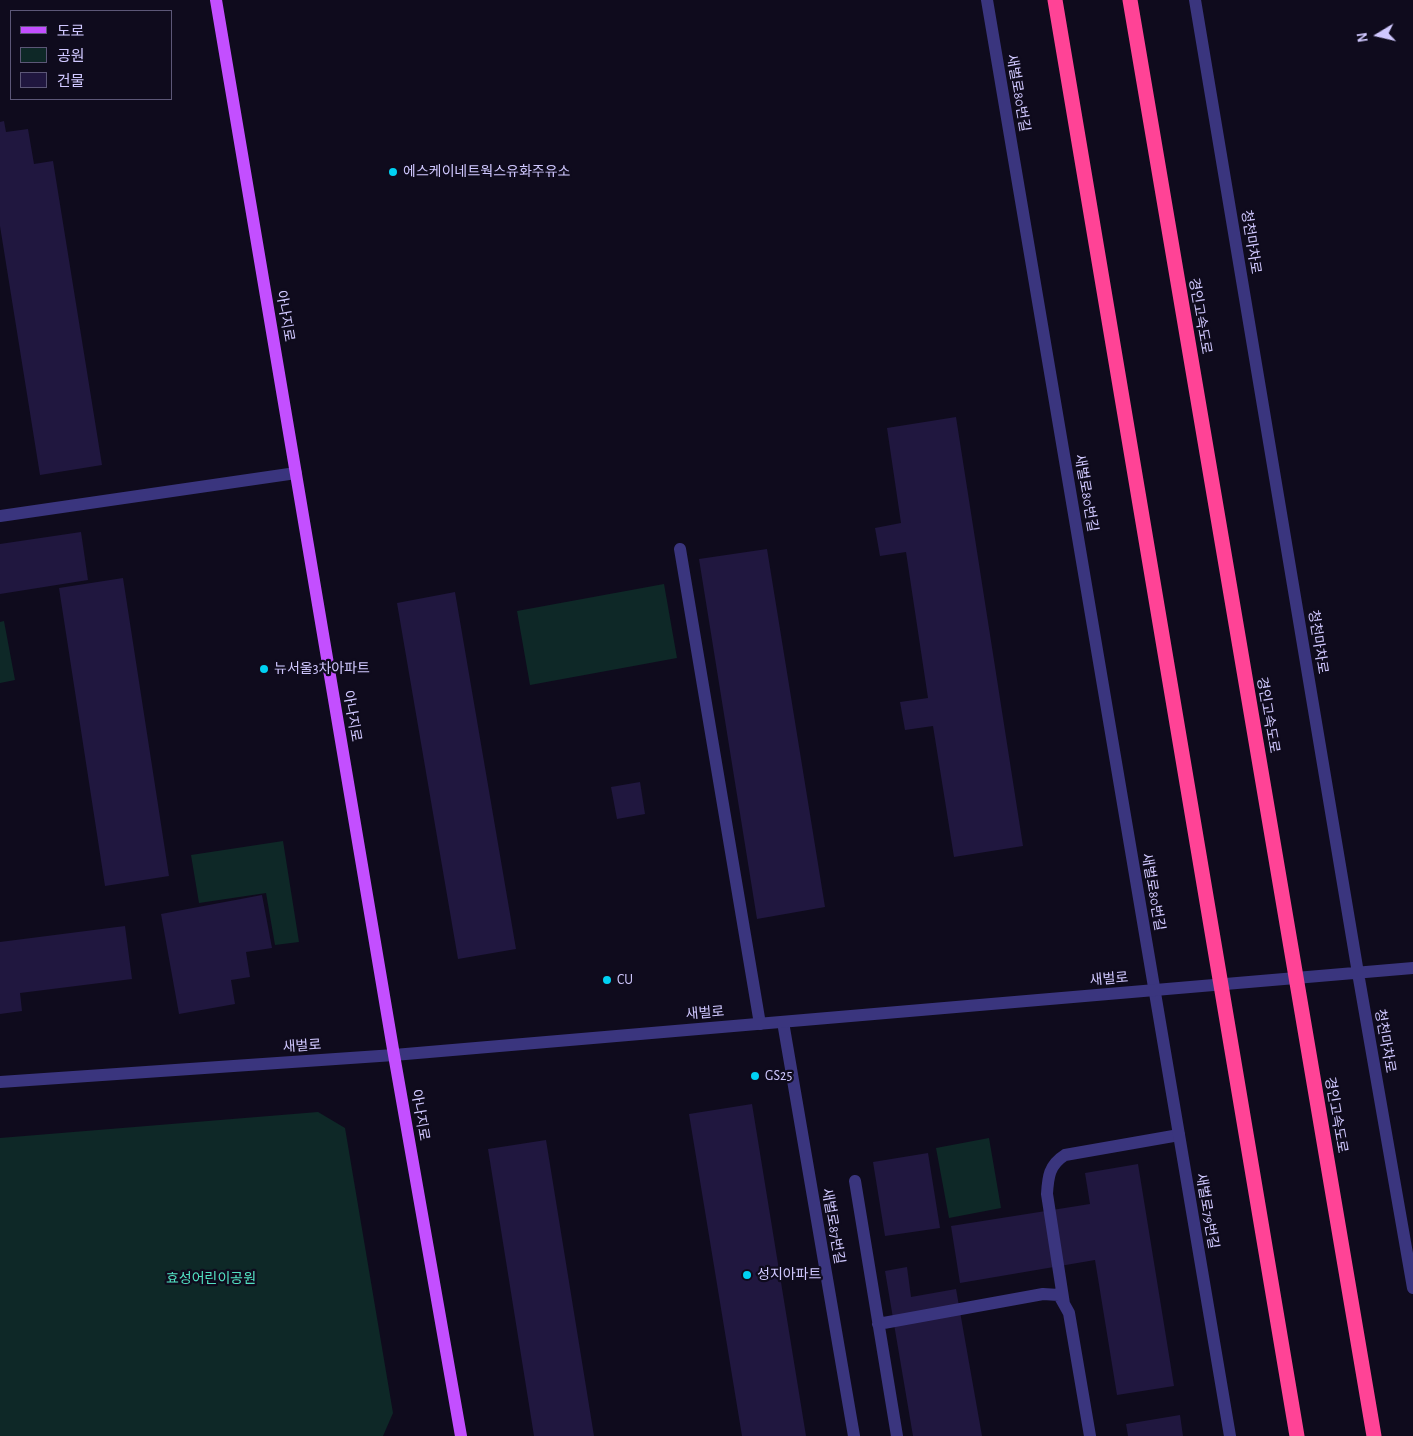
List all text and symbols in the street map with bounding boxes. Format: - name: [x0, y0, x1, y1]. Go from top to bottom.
- legend: [10, 10, 172, 100]
- north arrow: [1353, 10, 1403, 60]
- text: 도로: [57, 24, 85, 39]
- text: N: [1356, 31, 1371, 43]
- text: 공원: [57, 49, 85, 64]
- street label: 새벌로80번길: [1003, 53, 1033, 133]
- text: 건물: [57, 74, 85, 89]
- place label: 에스케이네트웍스유화주유소: [403, 164, 570, 180]
- marker: 에스케이네트웍스유화주유소: [387, 166, 399, 178]
- street label: 청천마차로: [1238, 209, 1264, 275]
- street label: 경인고속도로: [1185, 276, 1215, 356]
- street label: 아나지로: [272, 289, 298, 343]
- street label: 새벌로80번길: [1071, 453, 1101, 533]
- street label: 청천마차로: [1305, 609, 1331, 675]
- place label: 뉴서울3차아파트: [274, 661, 370, 677]
- marker: 뉴서울3차아파트: [258, 663, 270, 675]
- street label: 경인고속도로: [1253, 675, 1283, 755]
- street label: 아나지로: [339, 689, 365, 743]
- street label: 새벌로80번길: [1138, 852, 1168, 932]
- street label: 새벌로: [1089, 969, 1129, 989]
- place label: CU: [617, 972, 633, 988]
- marker: CU: [601, 974, 613, 986]
- street label: 새벌로: [685, 1003, 725, 1023]
- street label: 청천마차로: [1371, 1008, 1399, 1074]
- street label: 새벌로: [282, 1036, 322, 1056]
- place label: GS25: [765, 1068, 792, 1084]
- marker: GS25: [749, 1070, 761, 1082]
- street label: 경인고속도로: [1321, 1075, 1351, 1155]
- street label: 아나지로: [407, 1088, 433, 1142]
- street label: 새벌로79번길: [1192, 1172, 1222, 1250]
- street label: 새벌로87번길: [818, 1187, 848, 1265]
- place label: 성지아파트: [757, 1267, 821, 1283]
- marker: 성지아파트: [741, 1269, 753, 1281]
- park label: 효성어린이공원: [166, 1271, 256, 1287]

